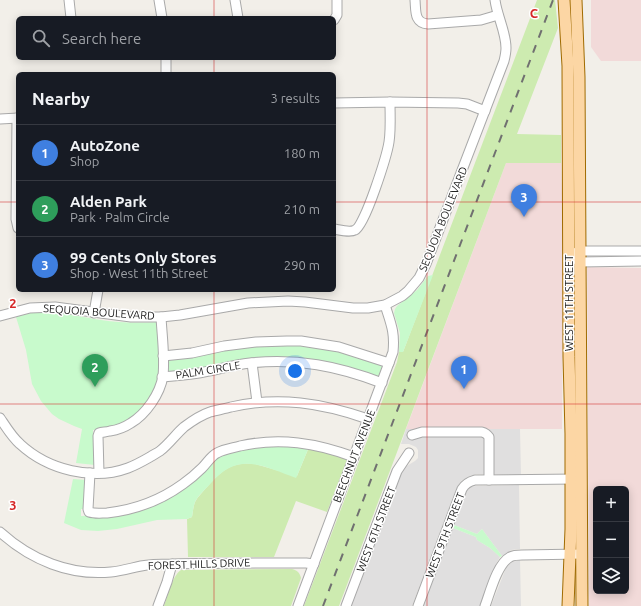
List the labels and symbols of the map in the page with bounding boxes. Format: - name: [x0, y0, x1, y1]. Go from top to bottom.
- text: C: [530, 6, 539, 20]
- street label: SEQUOIA BOULEVARD: [416, 165, 470, 273]
- pin: 3: [511, 184, 537, 217]
- street label: WEST 11TH STREET: [563, 255, 575, 351]
- text: 2: [9, 296, 17, 310]
- street label: SEQUOIA BOULEVARD: [43, 302, 155, 322]
- pin: 2: [82, 354, 108, 387]
- pin: 1: [451, 356, 477, 389]
- street label: PALM CIRCLE: [175, 359, 241, 381]
- your location: [285, 361, 305, 381]
- street label: BEECHNUT AVENUE: [331, 408, 377, 504]
- street label: WEST 6TH STREET: [354, 485, 398, 573]
- street label: WEST 9TH STREET: [423, 491, 467, 579]
- text: 3: [9, 498, 17, 512]
- street label: FOREST HILLS DRIVE: [148, 556, 250, 572]

